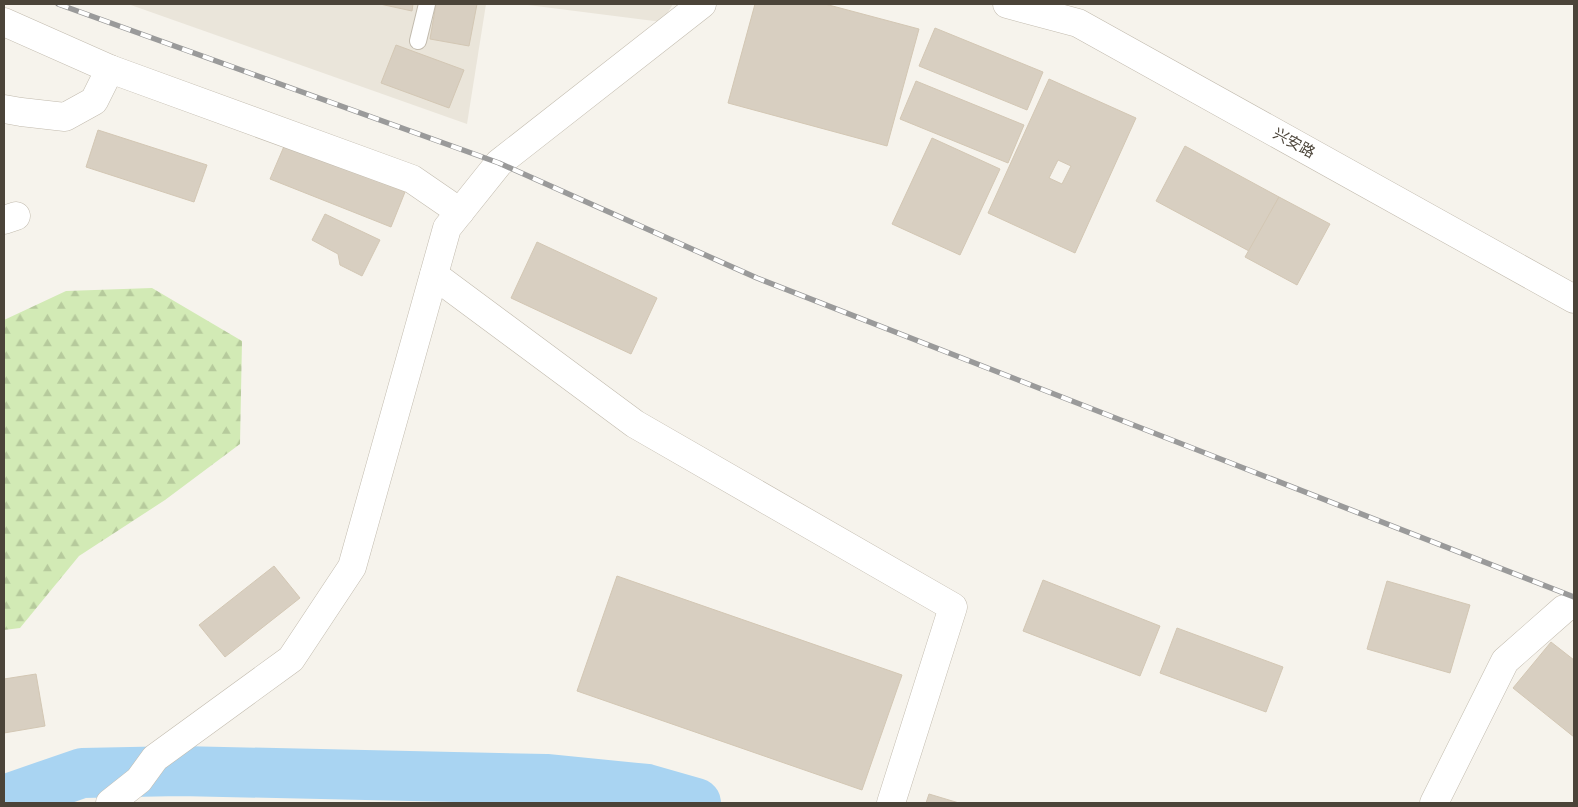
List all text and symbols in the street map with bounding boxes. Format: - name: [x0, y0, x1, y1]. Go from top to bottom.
- street label: 兴安路: [1270, 124, 1318, 162]

